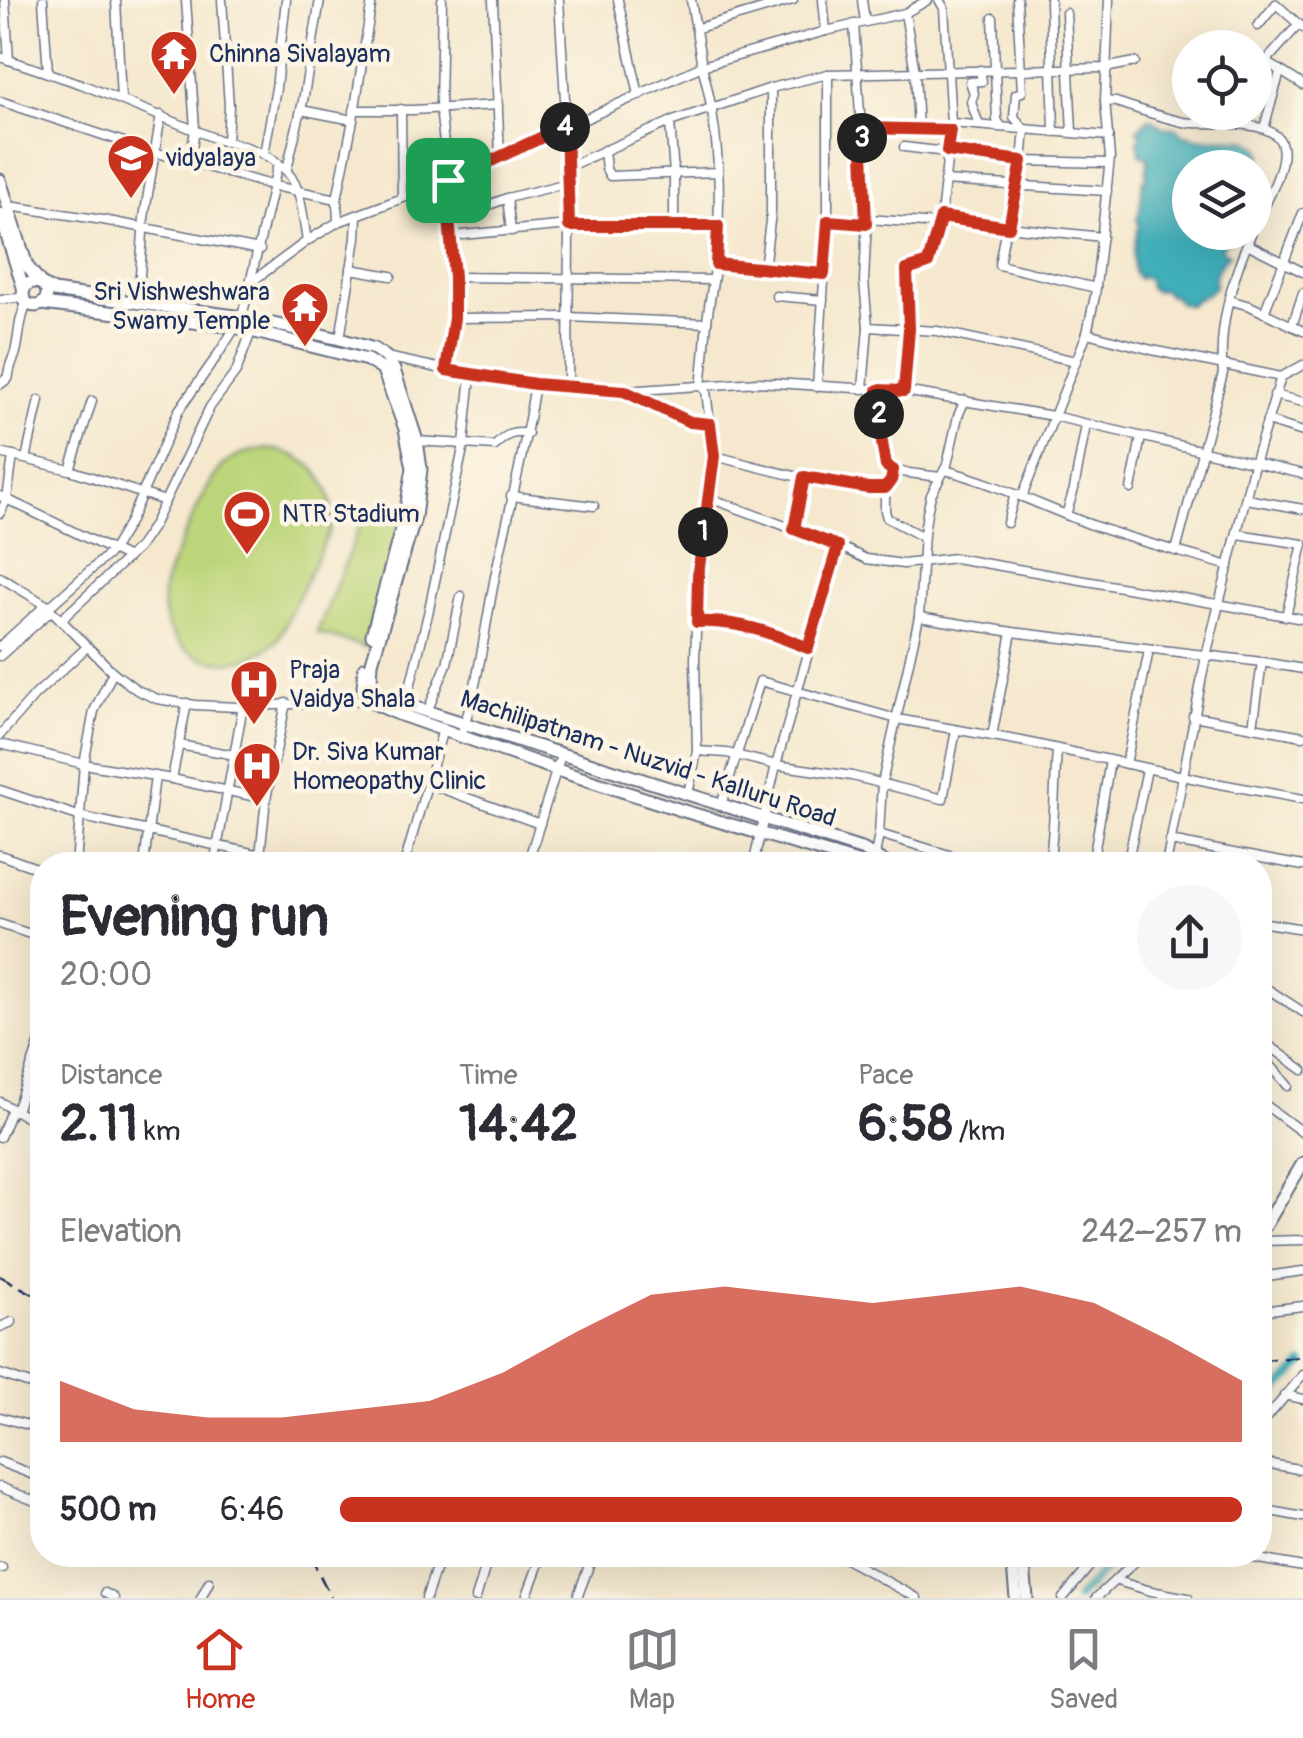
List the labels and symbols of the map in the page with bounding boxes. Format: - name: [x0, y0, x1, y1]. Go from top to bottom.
- temple icon: Chinna Sivalayam: [148, 28, 200, 96]
- place label: Chinna Sivalayam: [209, 39, 391, 70]
- pin: 4: [540, 102, 590, 152]
- pin: 3: [837, 113, 887, 163]
- school or university icon: vidyalaya: [105, 132, 157, 200]
- pin: [406, 138, 491, 223]
- place label: vidyalaya: [165, 143, 256, 174]
- place label: Sri Vishweshwara Swamy Temple: [93, 277, 271, 337]
- temple icon: Sri Vishweshwara Swamy Temple: [279, 280, 331, 348]
- pin: 2: [854, 389, 904, 439]
- sports icon: NTR Stadium: [221, 488, 273, 556]
- place label: NTR Stadium: [282, 499, 420, 530]
- pin: 1: [678, 507, 728, 557]
- place label: Praja Vaidya Shala: [289, 655, 415, 715]
- hospital icon: Praja Vaidya Shala: [228, 658, 280, 726]
- street label: Machilipatnam - Nuzvid - Kalluru Road: [456, 684, 840, 834]
- place label: Dr. Siva Kumar Homeopathy Clinic: [292, 737, 486, 797]
- hospital icon: Dr. Siva Kumar Homeopathy Clinic: [231, 740, 283, 808]

